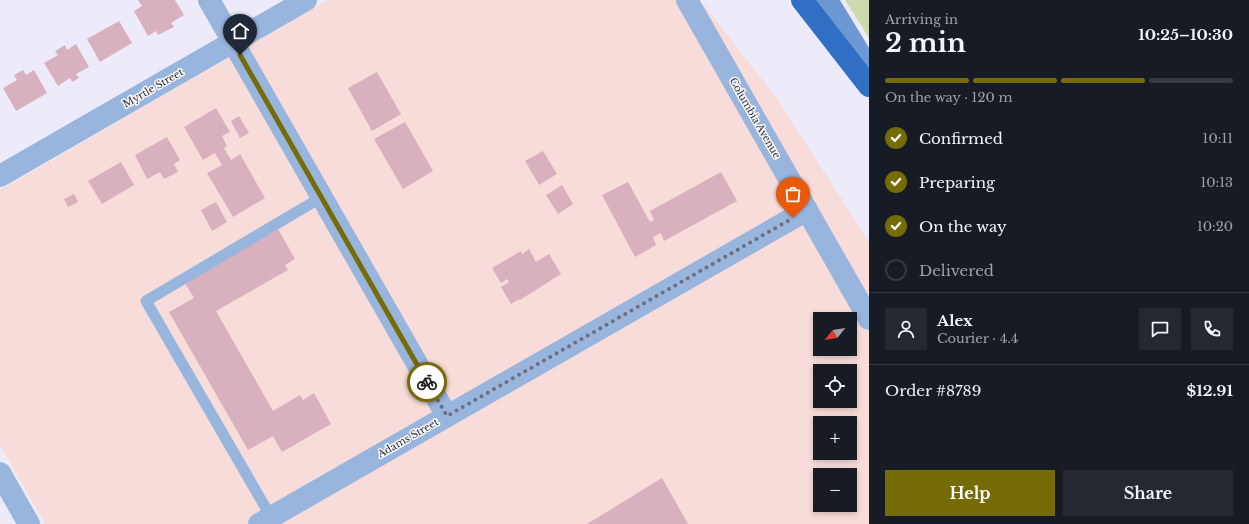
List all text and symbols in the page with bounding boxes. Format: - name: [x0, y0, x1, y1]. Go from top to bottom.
- text: Arriving in: [885, 11, 958, 28]
- pin: [223, 14, 257, 55]
- icon: home: [229, 20, 251, 42]
- text: 10:25–10:30: [1138, 25, 1233, 44]
- text: 2 min: [885, 27, 966, 59]
- street label: Myrtle Street: [121, 65, 186, 111]
- street label: Columbia Avenue: [727, 75, 784, 161]
- text: On the way · 120 m: [885, 89, 1012, 106]
- icon: check: [885, 127, 907, 149]
- text: Confirmed: [919, 129, 1003, 148]
- text: 10:11: [1203, 130, 1233, 147]
- icon: check: [885, 171, 907, 193]
- text: Preparing: [919, 173, 995, 192]
- text: 10:13: [1200, 174, 1233, 191]
- pin: [776, 177, 810, 218]
- icon: bag: [782, 183, 804, 205]
- icon: check: [885, 215, 907, 237]
- text: On the way: [919, 217, 1007, 236]
- text: 10:20: [1197, 218, 1233, 235]
- text: Delivered: [919, 261, 994, 280]
- button: person: [885, 308, 927, 350]
- button: chat: [1139, 308, 1181, 350]
- button: phone: [1191, 308, 1233, 350]
- text: Alex: [937, 311, 973, 330]
- north arrow: [813, 312, 857, 356]
- map controls: [813, 312, 857, 512]
- text: Courier · 4.4: [937, 330, 1018, 347]
- courier: [407, 362, 447, 402]
- button: locate: [813, 364, 857, 408]
- icon: bike: [416, 371, 438, 393]
- text: Order #8789: [885, 381, 981, 400]
- text: $12.91: [1186, 381, 1233, 400]
- street label: Adams Street: [374, 415, 441, 461]
- button: +: [813, 416, 857, 460]
- button: −: [813, 468, 857, 512]
- button: Help: [885, 470, 1055, 516]
- button: Share: [1063, 470, 1233, 516]

